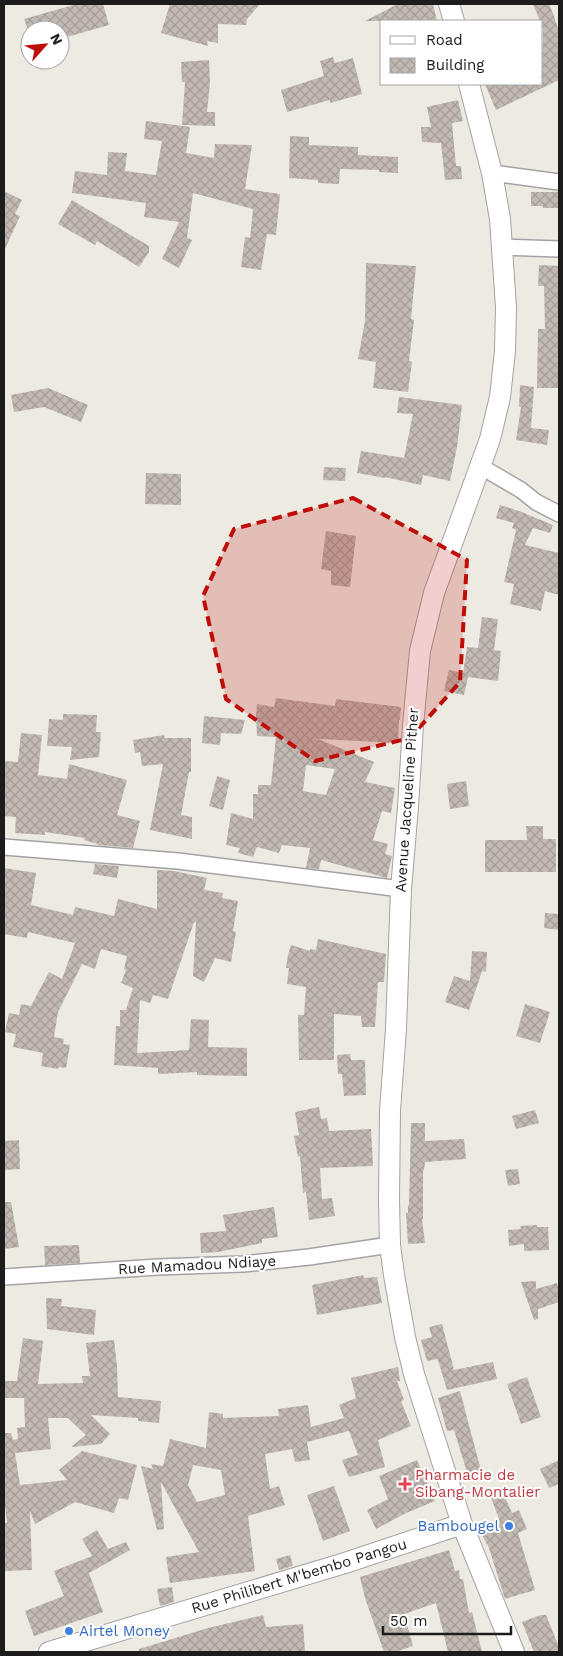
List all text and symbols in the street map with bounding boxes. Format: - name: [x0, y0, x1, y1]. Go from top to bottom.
- north arrow: [20, 20, 70, 70]
- legend: [380, 20, 543, 85]
- text: N: [47, 31, 66, 47]
- text: Road: [426, 31, 463, 49]
- text: Building: [426, 56, 484, 74]
- street label: Avenue Jacqueline Pither: [392, 707, 422, 893]
- street label: Rue Mamadou Ndiaye: [117, 1252, 277, 1278]
- place label: Pharmacie de Sibang-Montalier: [415, 1466, 540, 1501]
- marker: Pharmacie de Sibang-Montalier: [399, 1478, 411, 1490]
- place label: Bambougel: [418, 1517, 499, 1535]
- marker: Bambougel: [503, 1520, 515, 1532]
- street label: Rue Philibert M'bembo Pangou: [189, 1535, 409, 1617]
- scale bar: [383, 1604, 510, 1636]
- text: 50 m: [390, 1612, 427, 1630]
- place label: Airtel Money: [79, 1622, 170, 1640]
- marker: Airtel Money: [63, 1625, 75, 1637]

